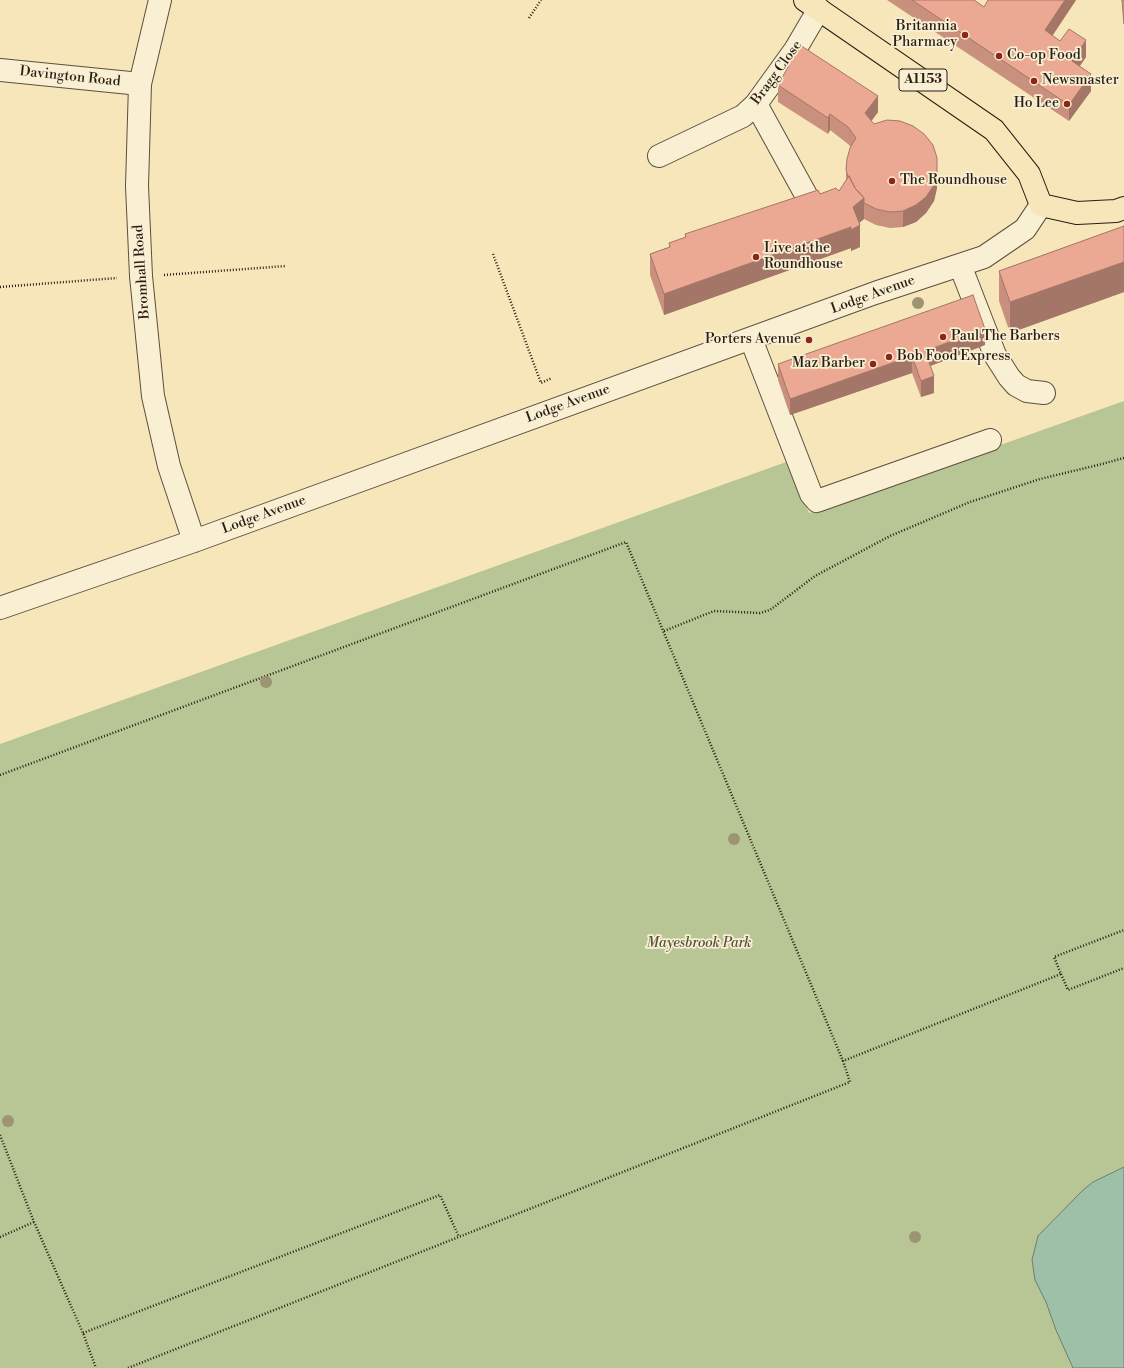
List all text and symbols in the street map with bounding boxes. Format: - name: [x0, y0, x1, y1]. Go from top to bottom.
- place label: Britannia Pharmacy: [892, 19, 957, 52]
- marker: Britannia Pharmacy: [960, 30, 970, 40]
- street label: Bragg Close: [748, 38, 806, 108]
- place label: Co-op Food: [1007, 48, 1081, 64]
- marker: Co-op Food: [994, 51, 1004, 61]
- street label: Davington Road: [19, 63, 121, 91]
- road number: A1153: [899, 69, 947, 91]
- place label: Newsmaster: [1042, 73, 1119, 89]
- marker: Newsmaster: [1029, 76, 1039, 86]
- place label: Ho Lee: [1014, 96, 1059, 112]
- marker: Ho Lee: [1062, 99, 1072, 109]
- place label: The Roundhouse: [900, 173, 1007, 189]
- marker: The Roundhouse: [887, 176, 897, 186]
- street label: Bromhall Road: [130, 224, 154, 320]
- place label: Live at the Roundhouse: [764, 241, 843, 274]
- marker: Live at the Roundhouse: [751, 252, 761, 262]
- street label: Lodge Avenue: [829, 272, 917, 318]
- place label: Paul The Barbers: [951, 329, 1060, 345]
- place label: Porters Avenue: [705, 332, 801, 348]
- marker: Paul The Barbers: [938, 332, 948, 342]
- marker: Porters Avenue: [804, 335, 814, 345]
- place label: Bob Food Express: [897, 349, 1010, 365]
- marker: Bob Food Express: [884, 352, 894, 362]
- place label: Maz Barber: [792, 356, 865, 372]
- marker: Maz Barber: [868, 359, 878, 369]
- street label: Lodge Avenue: [524, 381, 612, 427]
- street label: Lodge Avenue: [220, 492, 308, 538]
- park label: Mayesbrook Park: [647, 936, 751, 952]

